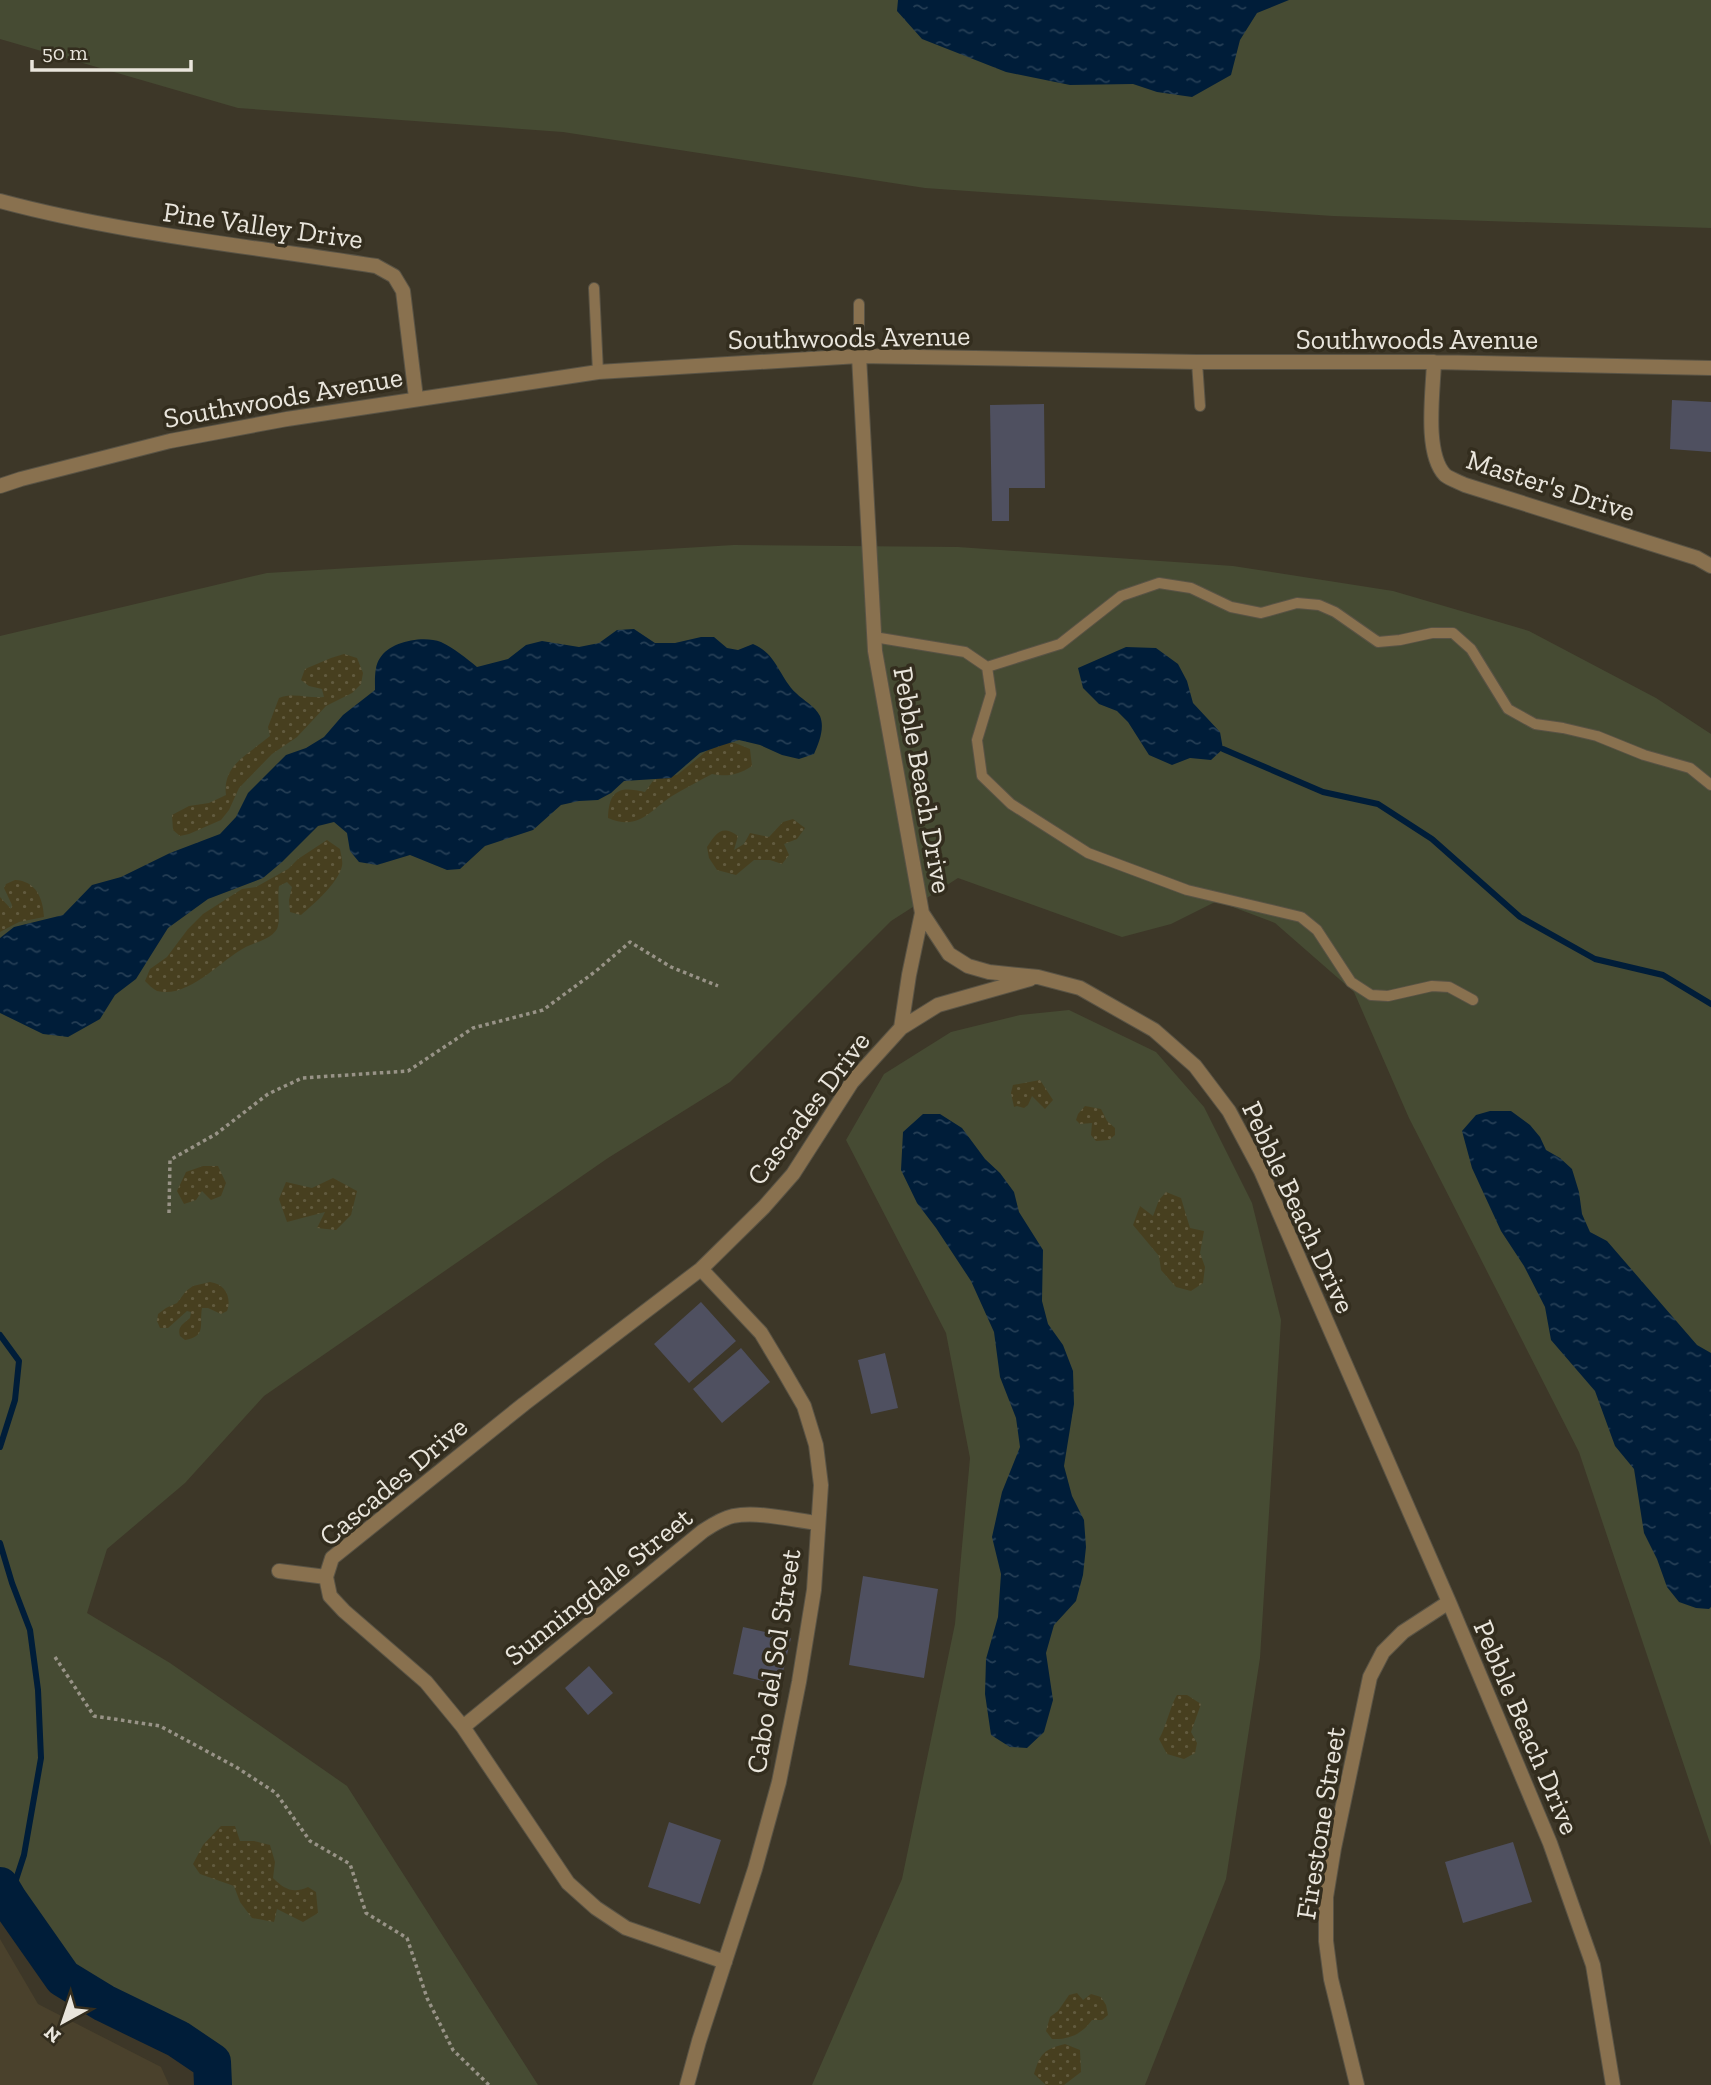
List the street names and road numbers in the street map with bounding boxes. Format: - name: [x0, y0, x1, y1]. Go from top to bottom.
- street label: Pine Valley Drive: [161, 195, 365, 256]
- street label: Southwoods Avenue: [728, 319, 970, 356]
- street label: Southwoods Avenue: [1296, 323, 1538, 356]
- street label: Southwoods Avenue: [161, 360, 405, 435]
- street label: Master's Drive: [1462, 443, 1639, 528]
- street label: Pebble Beach Drive: [886, 664, 959, 896]
- street label: Cascades Drive: [740, 1025, 877, 1191]
- street label: Pebble Beach Drive: [1235, 1096, 1362, 1318]
- street label: Cascades Drive: [312, 1410, 474, 1553]
- street label: Sunningdale Street: [498, 1500, 699, 1672]
- street label: Cabo del Sol Street: [739, 1546, 808, 1776]
- street label: Pebble Beach Drive: [1466, 1615, 1587, 1839]
- street label: Firestone Street: [1289, 1724, 1352, 1922]

